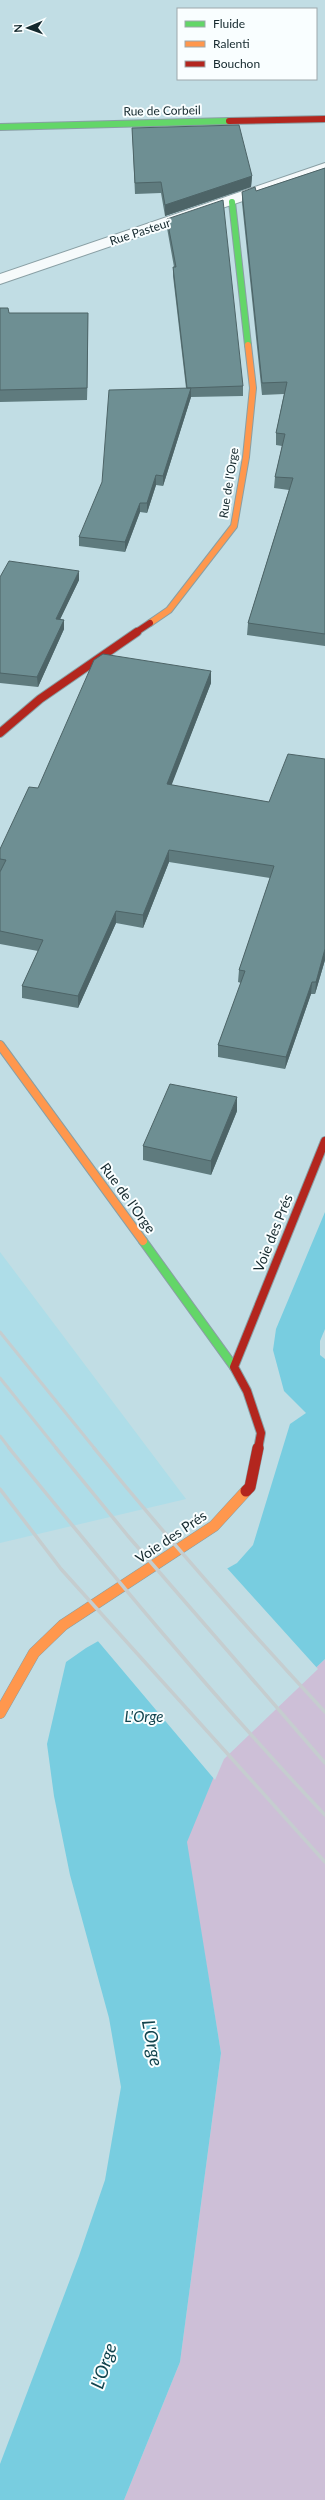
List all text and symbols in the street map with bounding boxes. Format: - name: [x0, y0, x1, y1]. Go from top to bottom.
- north arrow: [8, 8, 48, 48]
- legend: [177, 8, 317, 80]
- text: Fluide: [213, 16, 245, 31]
- text: N: [11, 24, 24, 33]
- text: Ralenti: [213, 36, 250, 51]
- text: Bouchon: [213, 56, 260, 71]
- street label: Rue de Corbeil: [123, 102, 201, 119]
- street label: Rue Pasteur: [107, 214, 173, 248]
- street label: Rue de l'Orge: [216, 447, 241, 519]
- street label: Rue de l'Orge: [97, 1159, 160, 1236]
- street label: Voie des Prés: [249, 1192, 296, 1274]
- street label: Voie des Prés: [132, 1507, 210, 1567]
- water label: L'Orge: [125, 1707, 164, 1725]
- water label: L'Orge: [138, 2018, 168, 2068]
- water label: L'Orge: [85, 2340, 121, 2391]

